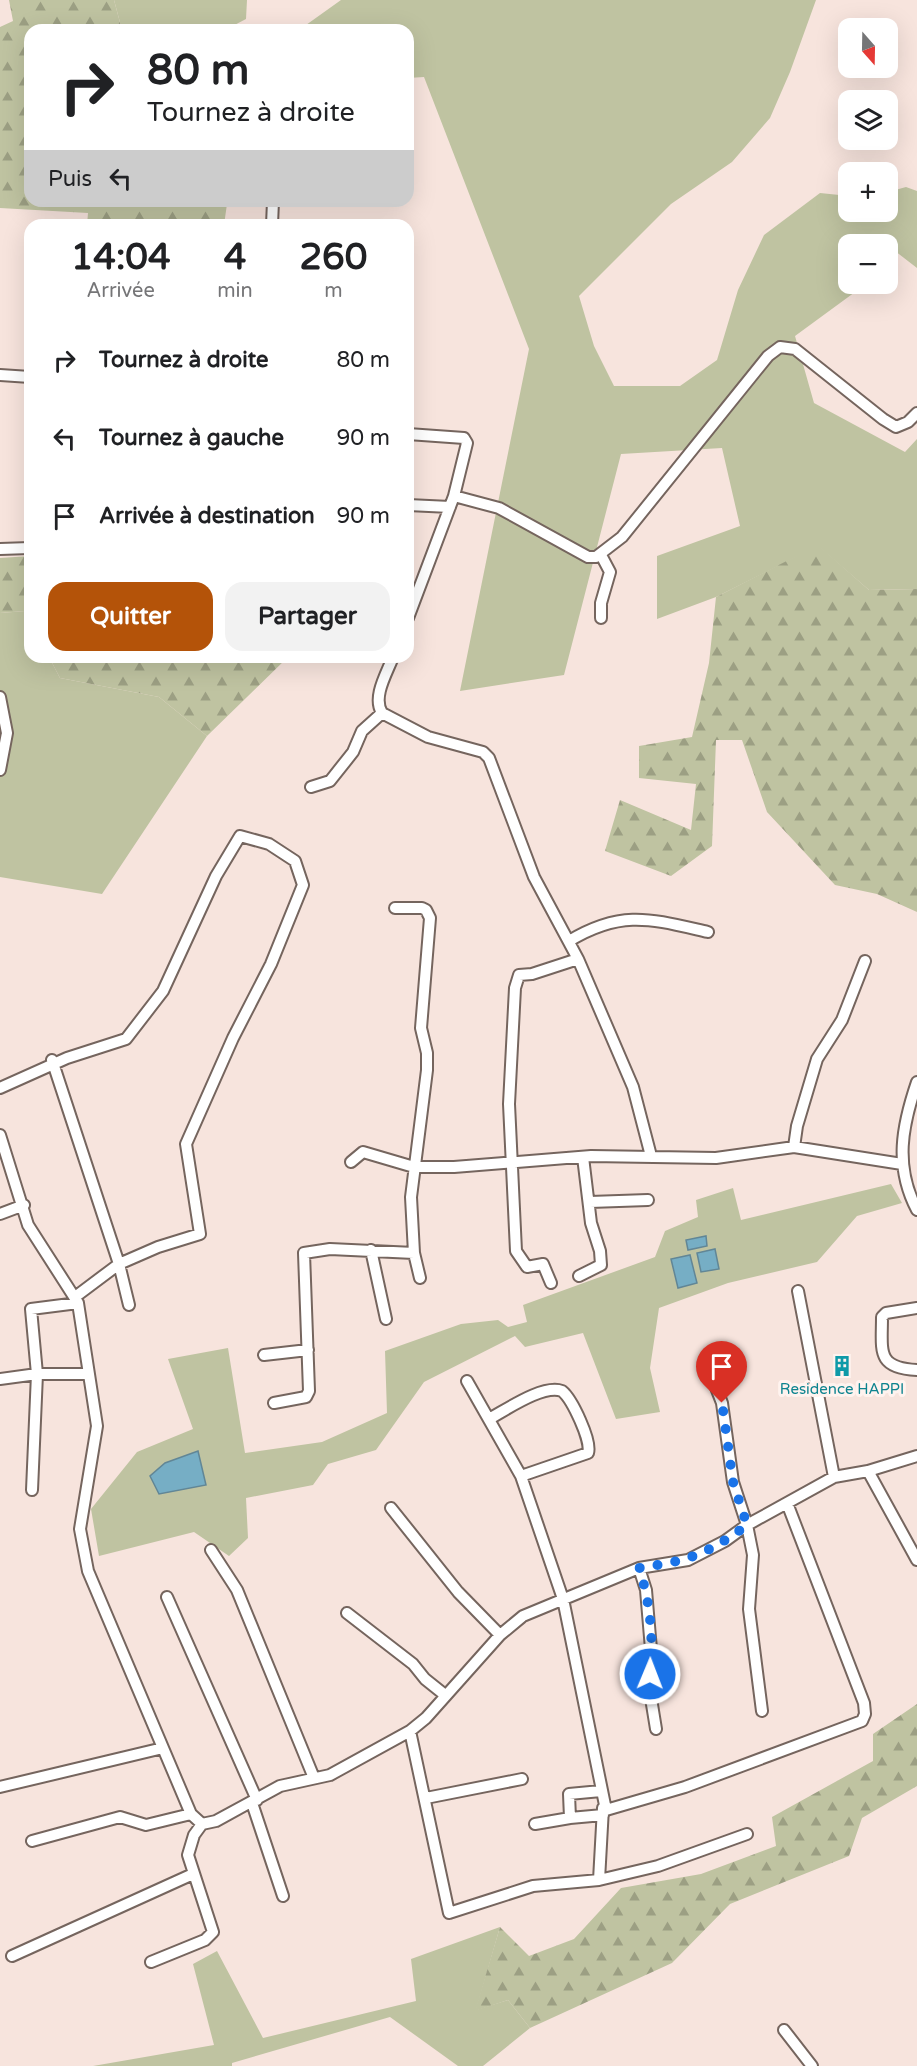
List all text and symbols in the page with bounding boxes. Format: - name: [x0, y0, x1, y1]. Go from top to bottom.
- north arrow: [838, 18, 898, 78]
- map controls: [838, 18, 898, 294]
- text: 80 m: [147, 45, 249, 96]
- icon: right: [48, 48, 126, 126]
- button: layers: [838, 90, 898, 150]
- text: Tournez à droite: [147, 96, 355, 129]
- icon: left: [104, 162, 137, 195]
- button: +: [838, 162, 898, 222]
- text: Puis: [48, 166, 92, 192]
- button: −: [838, 234, 898, 294]
- text: 14:04: [71, 236, 171, 279]
- text: 4: [224, 236, 246, 279]
- text: 260: [299, 236, 367, 279]
- text: Arrivée: [87, 279, 155, 303]
- text: min: [217, 279, 253, 303]
- text: m: [324, 279, 343, 303]
- icon: right: [48, 344, 81, 377]
- text: Tournez à droite: [99, 347, 268, 373]
- text: 80 m: [336, 347, 390, 373]
- icon: left: [48, 422, 81, 455]
- text: Tournez à gauche: [99, 425, 284, 451]
- text: 90 m: [336, 425, 390, 451]
- icon: arrive: [48, 500, 81, 533]
- text: Arrivée à destination: [99, 503, 315, 529]
- text: 90 m: [336, 503, 390, 529]
- button: Quitter: [48, 582, 213, 651]
- button: Partager: [225, 582, 390, 651]
- pin: [696, 1341, 747, 1403]
- icon: arrive: [705, 1350, 738, 1383]
- building icon: Residence HAPPI: [830, 1354, 854, 1378]
- place label: Residence HAPPI: [780, 1380, 904, 1398]
- position arrow: [618, 1642, 682, 1706]

